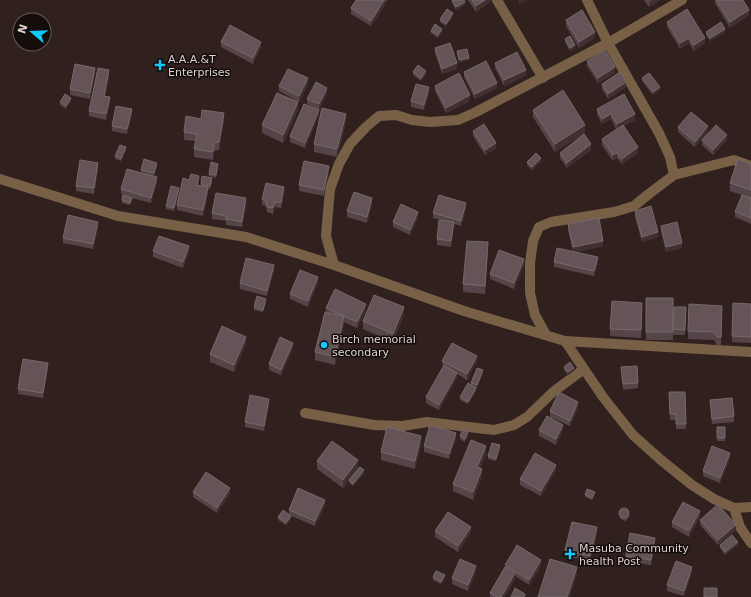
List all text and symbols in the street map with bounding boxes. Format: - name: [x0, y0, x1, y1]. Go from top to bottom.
- north arrow: [12, 12, 52, 52]
- text: N: [15, 22, 31, 35]
- place label: A.A.A.&T Enterprises: [168, 53, 231, 79]
- marker: A.A.A.&T Enterprises: [155, 60, 165, 70]
- place label: Birch memorial secondary: [332, 333, 416, 359]
- marker: Birch memorial secondary: [319, 340, 329, 350]
- place label: Masuba Community health Post: [579, 542, 689, 568]
- marker: Masuba Community health Post: [564, 548, 576, 560]

